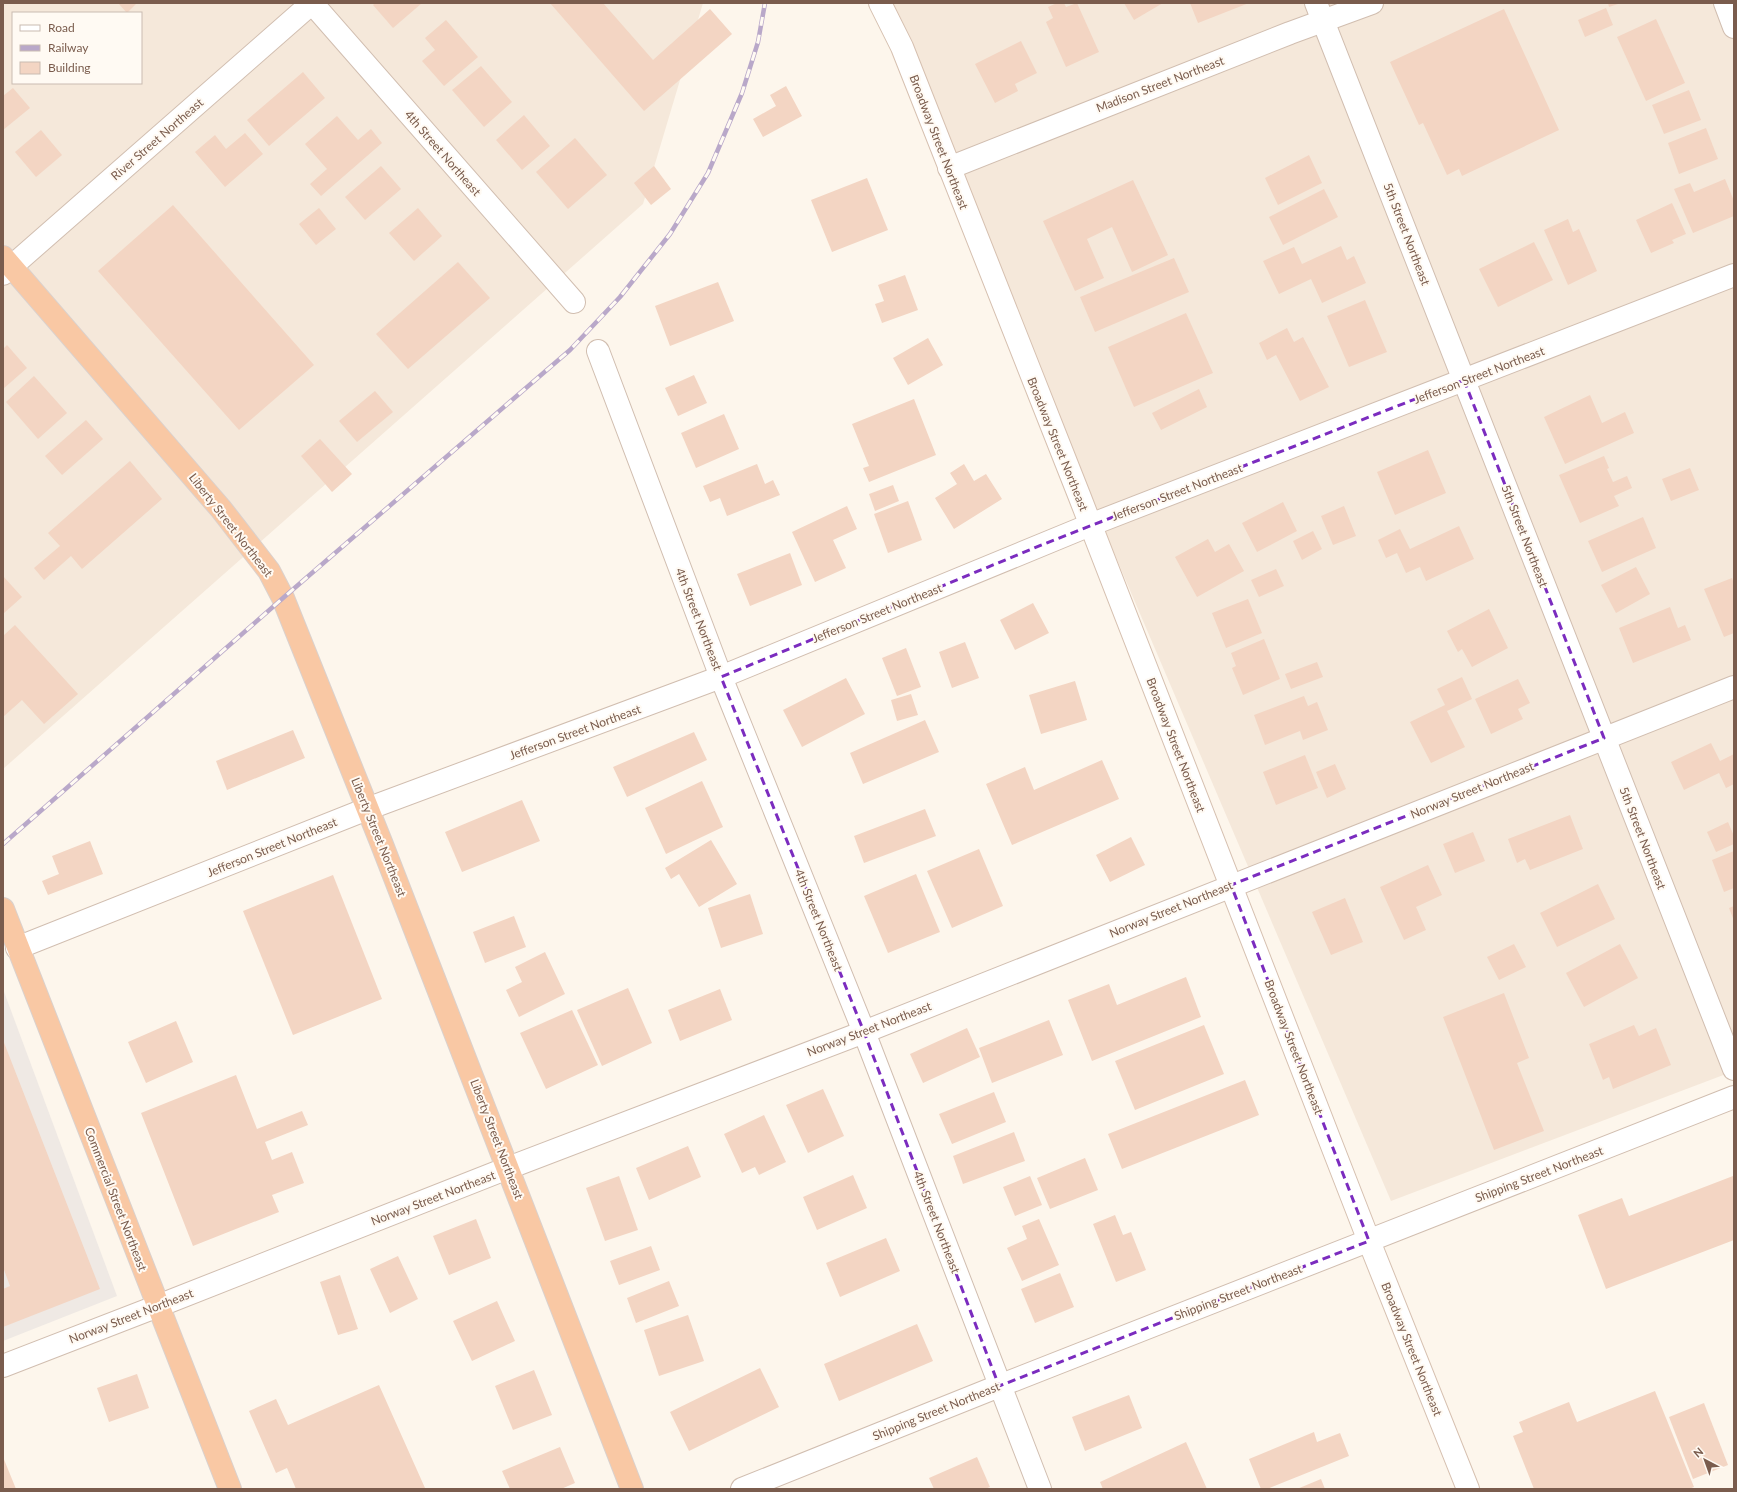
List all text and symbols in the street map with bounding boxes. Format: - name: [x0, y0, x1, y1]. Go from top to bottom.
- legend: [12, 12, 142, 84]
- text: Road: [48, 20, 75, 35]
- text: Railway: [48, 40, 89, 55]
- street label: Madison Street Northeast: [1094, 52, 1227, 115]
- text: Building: [48, 60, 91, 75]
- street label: Broadway Street Northeast: [906, 73, 972, 212]
- street label: River Street Northeast: [108, 94, 207, 183]
- street label: 4th Street Northeast: [402, 107, 485, 199]
- street label: 5th Street Northeast: [1381, 181, 1434, 288]
- street label: Jefferson Street Northeast: [1411, 343, 1547, 407]
- street label: Broadway Street Northeast: [1024, 375, 1092, 514]
- street label: Jefferson Street Northeast: [1109, 460, 1245, 524]
- street label: Liberty Street Northeast: [186, 470, 277, 580]
- street label: 5th Street Northeast: [1499, 483, 1552, 590]
- street label: 4th Street Northeast: [673, 566, 726, 673]
- street label: Jefferson Street Northeast: [810, 580, 945, 646]
- street label: Broadway Street Northeast: [1143, 676, 1209, 815]
- street label: Jefferson Street Northeast: [507, 701, 644, 763]
- street label: Norway Street Northeast: [1408, 758, 1537, 822]
- street label: Liberty Street Northeast: [348, 775, 410, 899]
- street label: 5th Street Northeast: [1617, 785, 1670, 892]
- street label: Jefferson Street Northeast: [205, 814, 340, 880]
- street label: 4th Street Northeast: [792, 867, 847, 974]
- street label: Norway Street Northeast: [1107, 877, 1236, 941]
- street label: Broadway Street Northeast: [1261, 978, 1327, 1117]
- street label: Norway Street Northeast: [805, 998, 934, 1060]
- street label: Liberty Street Northeast: [467, 1077, 527, 1202]
- street label: Commercial Street Northeast: [82, 1125, 151, 1274]
- street label: Shipping Street Northeast: [1473, 1142, 1606, 1205]
- street label: Norway Street Northeast: [369, 1167, 498, 1229]
- street label: 4th Street Northeast: [911, 1169, 964, 1276]
- street label: Shipping Street Northeast: [1172, 1260, 1305, 1323]
- street label: Broadway Street Northeast: [1378, 1280, 1446, 1419]
- street label: Norway Street Northeast: [67, 1285, 196, 1347]
- street label: Shipping Street Northeast: [870, 1378, 1002, 1443]
- north arrow: [1685, 1440, 1725, 1480]
- text: N: [1691, 1444, 1706, 1460]

